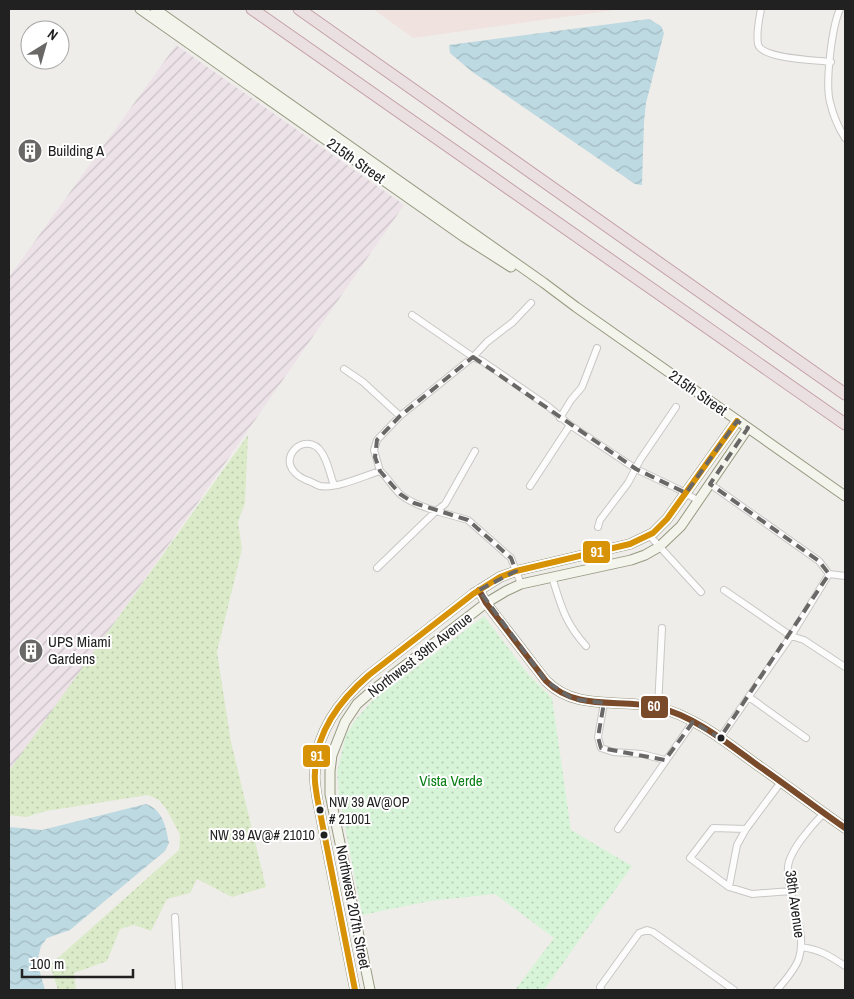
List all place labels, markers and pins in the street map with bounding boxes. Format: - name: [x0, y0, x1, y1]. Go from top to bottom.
- building icon: Building A: [17, 138, 43, 164]
- place label: Building A: [48, 140, 105, 161]
- place label: UPS Miami Gardens: [48, 631, 111, 669]
- building icon: UPS Miami Gardens: [18, 638, 44, 664]
- unlabelled marker: [716, 733, 726, 743]
- place label: NW 39 AV@OP # 21001: [329, 793, 410, 828]
- marker: NW 39 AV@OP # 21001: [315, 805, 325, 815]
- place label: NW 39 AV@# 21010: [210, 826, 315, 844]
- marker: NW 39 AV@# 21010: [319, 830, 329, 840]

